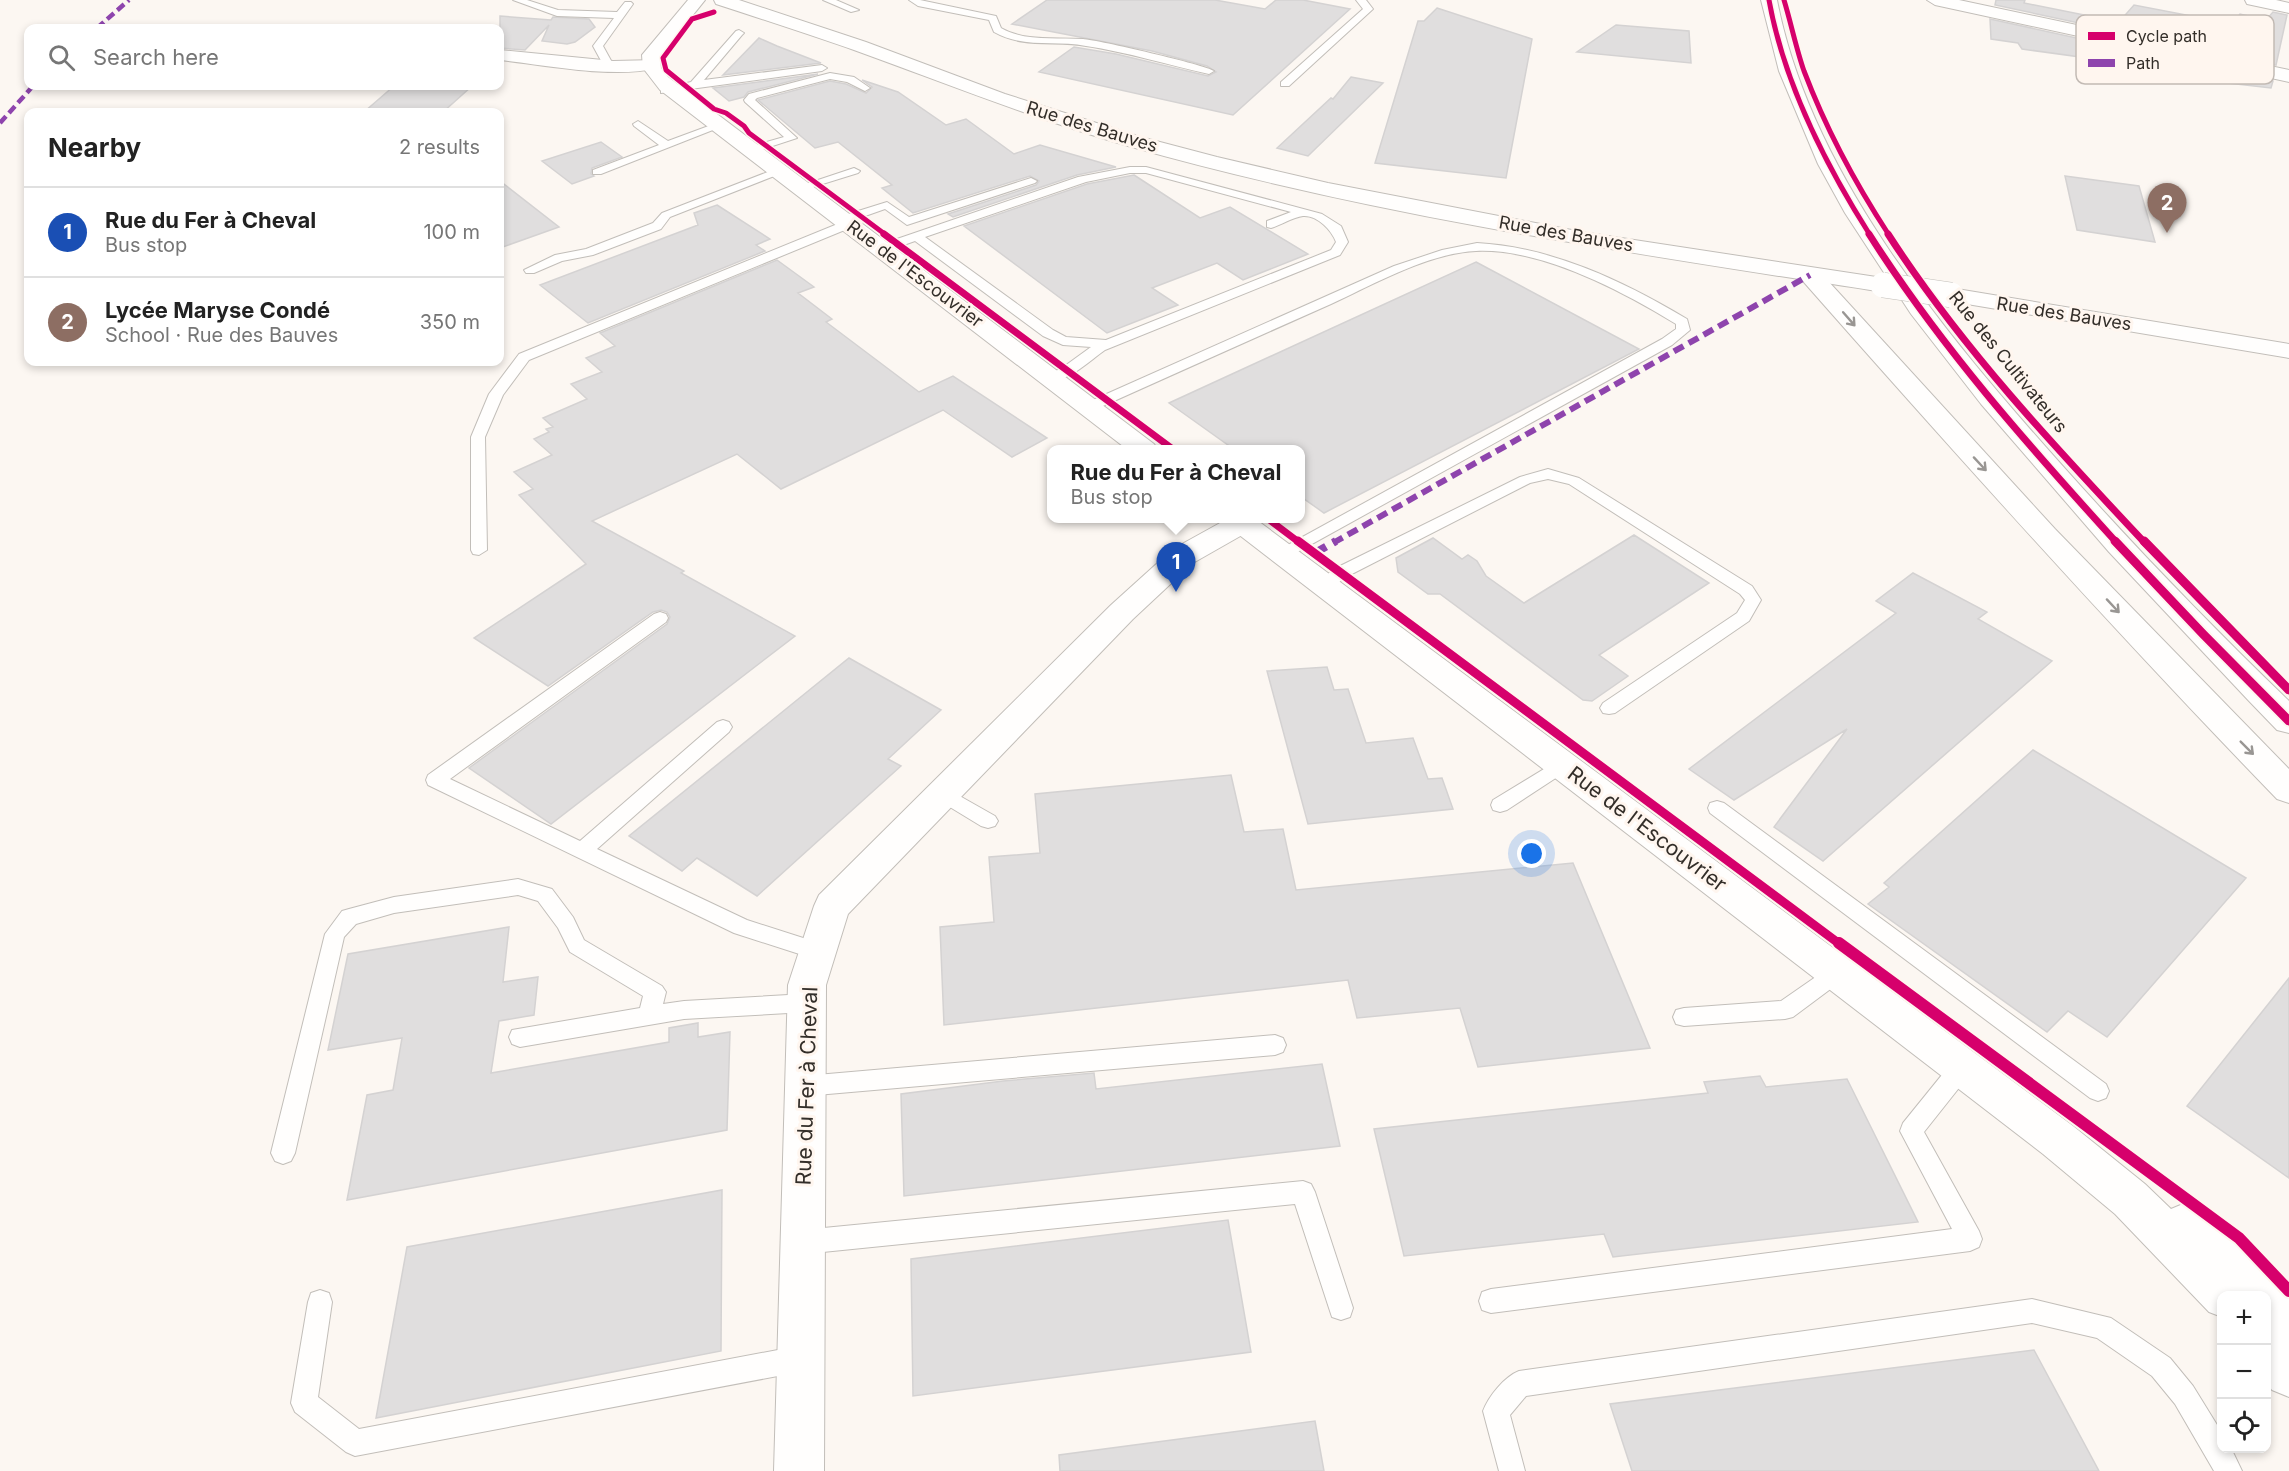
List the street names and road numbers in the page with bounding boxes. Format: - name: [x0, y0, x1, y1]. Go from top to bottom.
- street label: Rue des Bauves: [1024, 97, 1160, 156]
- street label: Rue des Bauves: [1497, 211, 1635, 256]
- street label: Rue de l'Escouvrier: [843, 216, 988, 332]
- street label: Rue des Cultivateurs: [1945, 287, 2072, 437]
- street label: Rue des Bauves: [1995, 292, 2133, 335]
- street label: Rue de l'Escouvrier: [1563, 761, 1732, 897]
- street label: Rue du Fer à Cheval: [791, 986, 822, 1186]

